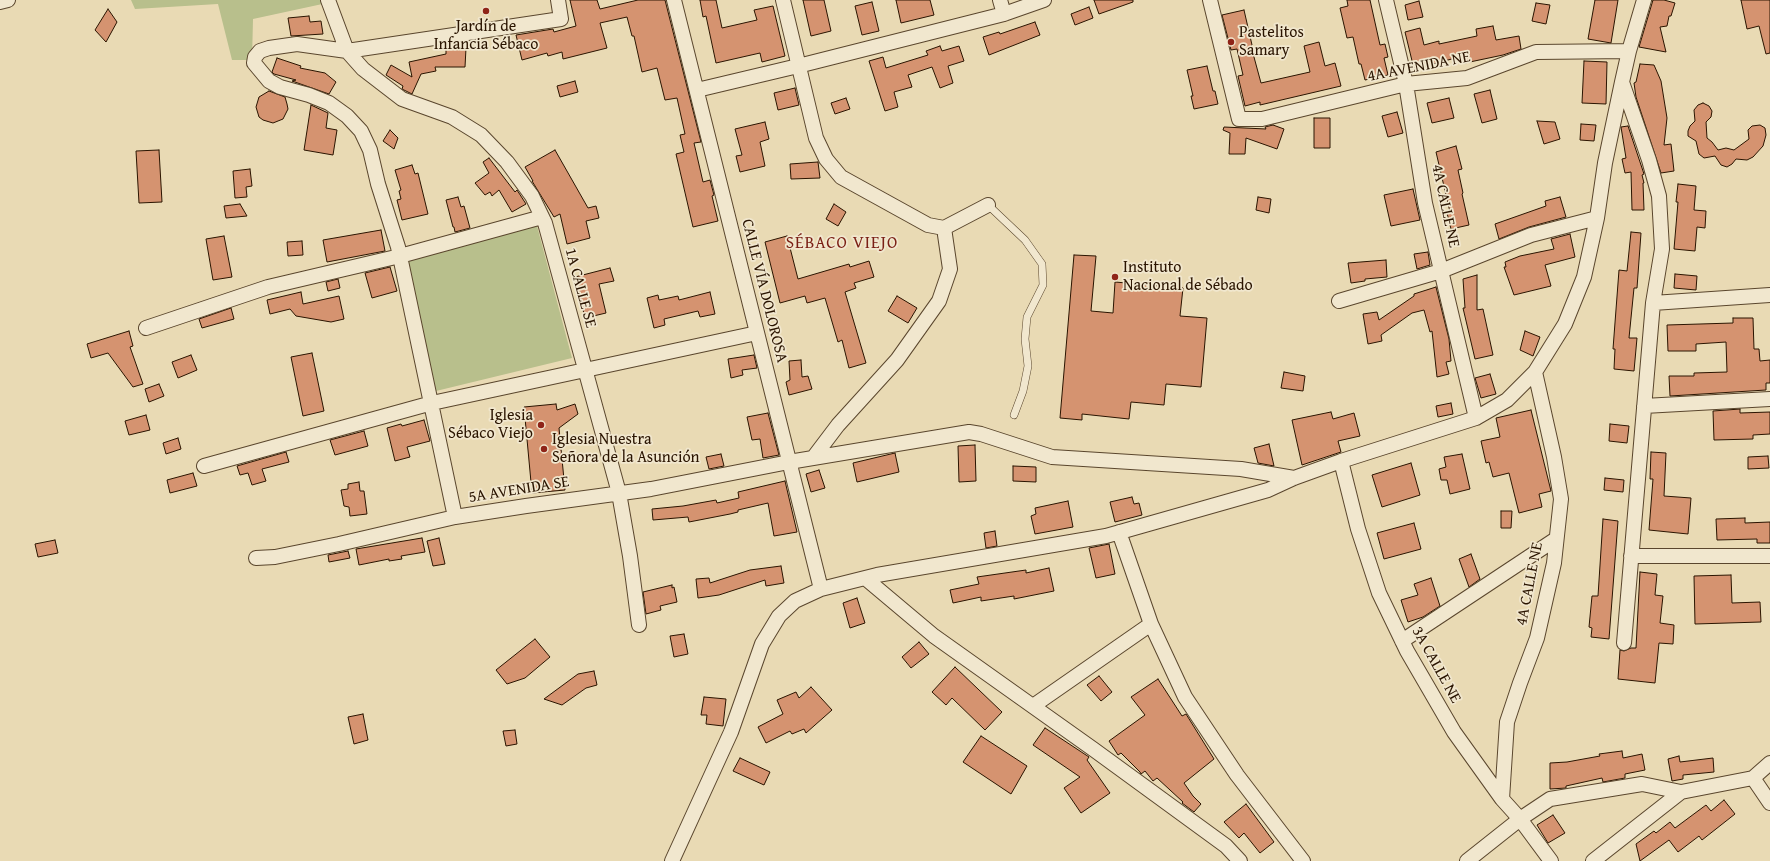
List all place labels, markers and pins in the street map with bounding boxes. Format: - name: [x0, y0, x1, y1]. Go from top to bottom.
- marker: Jardín de Infancia Sébaco: [481, 6, 491, 16]
- place label: Jardín de Infancia Sébaco: [434, 17, 538, 55]
- place label: Pastelitos Samary: [1239, 23, 1304, 61]
- marker: Pastelitos Samary: [1226, 37, 1236, 47]
- place label: Instituto Nacional de Sébado: [1123, 258, 1253, 296]
- marker: Instituto Nacional de Sébado: [1110, 272, 1120, 282]
- place label: Iglesia Sébaco Viejo: [448, 406, 533, 444]
- marker: Iglesia Sébaco Viejo: [536, 420, 546, 430]
- place label: Iglesia Nuestra Señora de la Asunción: [552, 430, 700, 468]
- marker: Iglesia Nuestra Señora de la Asunción: [539, 444, 549, 454]

